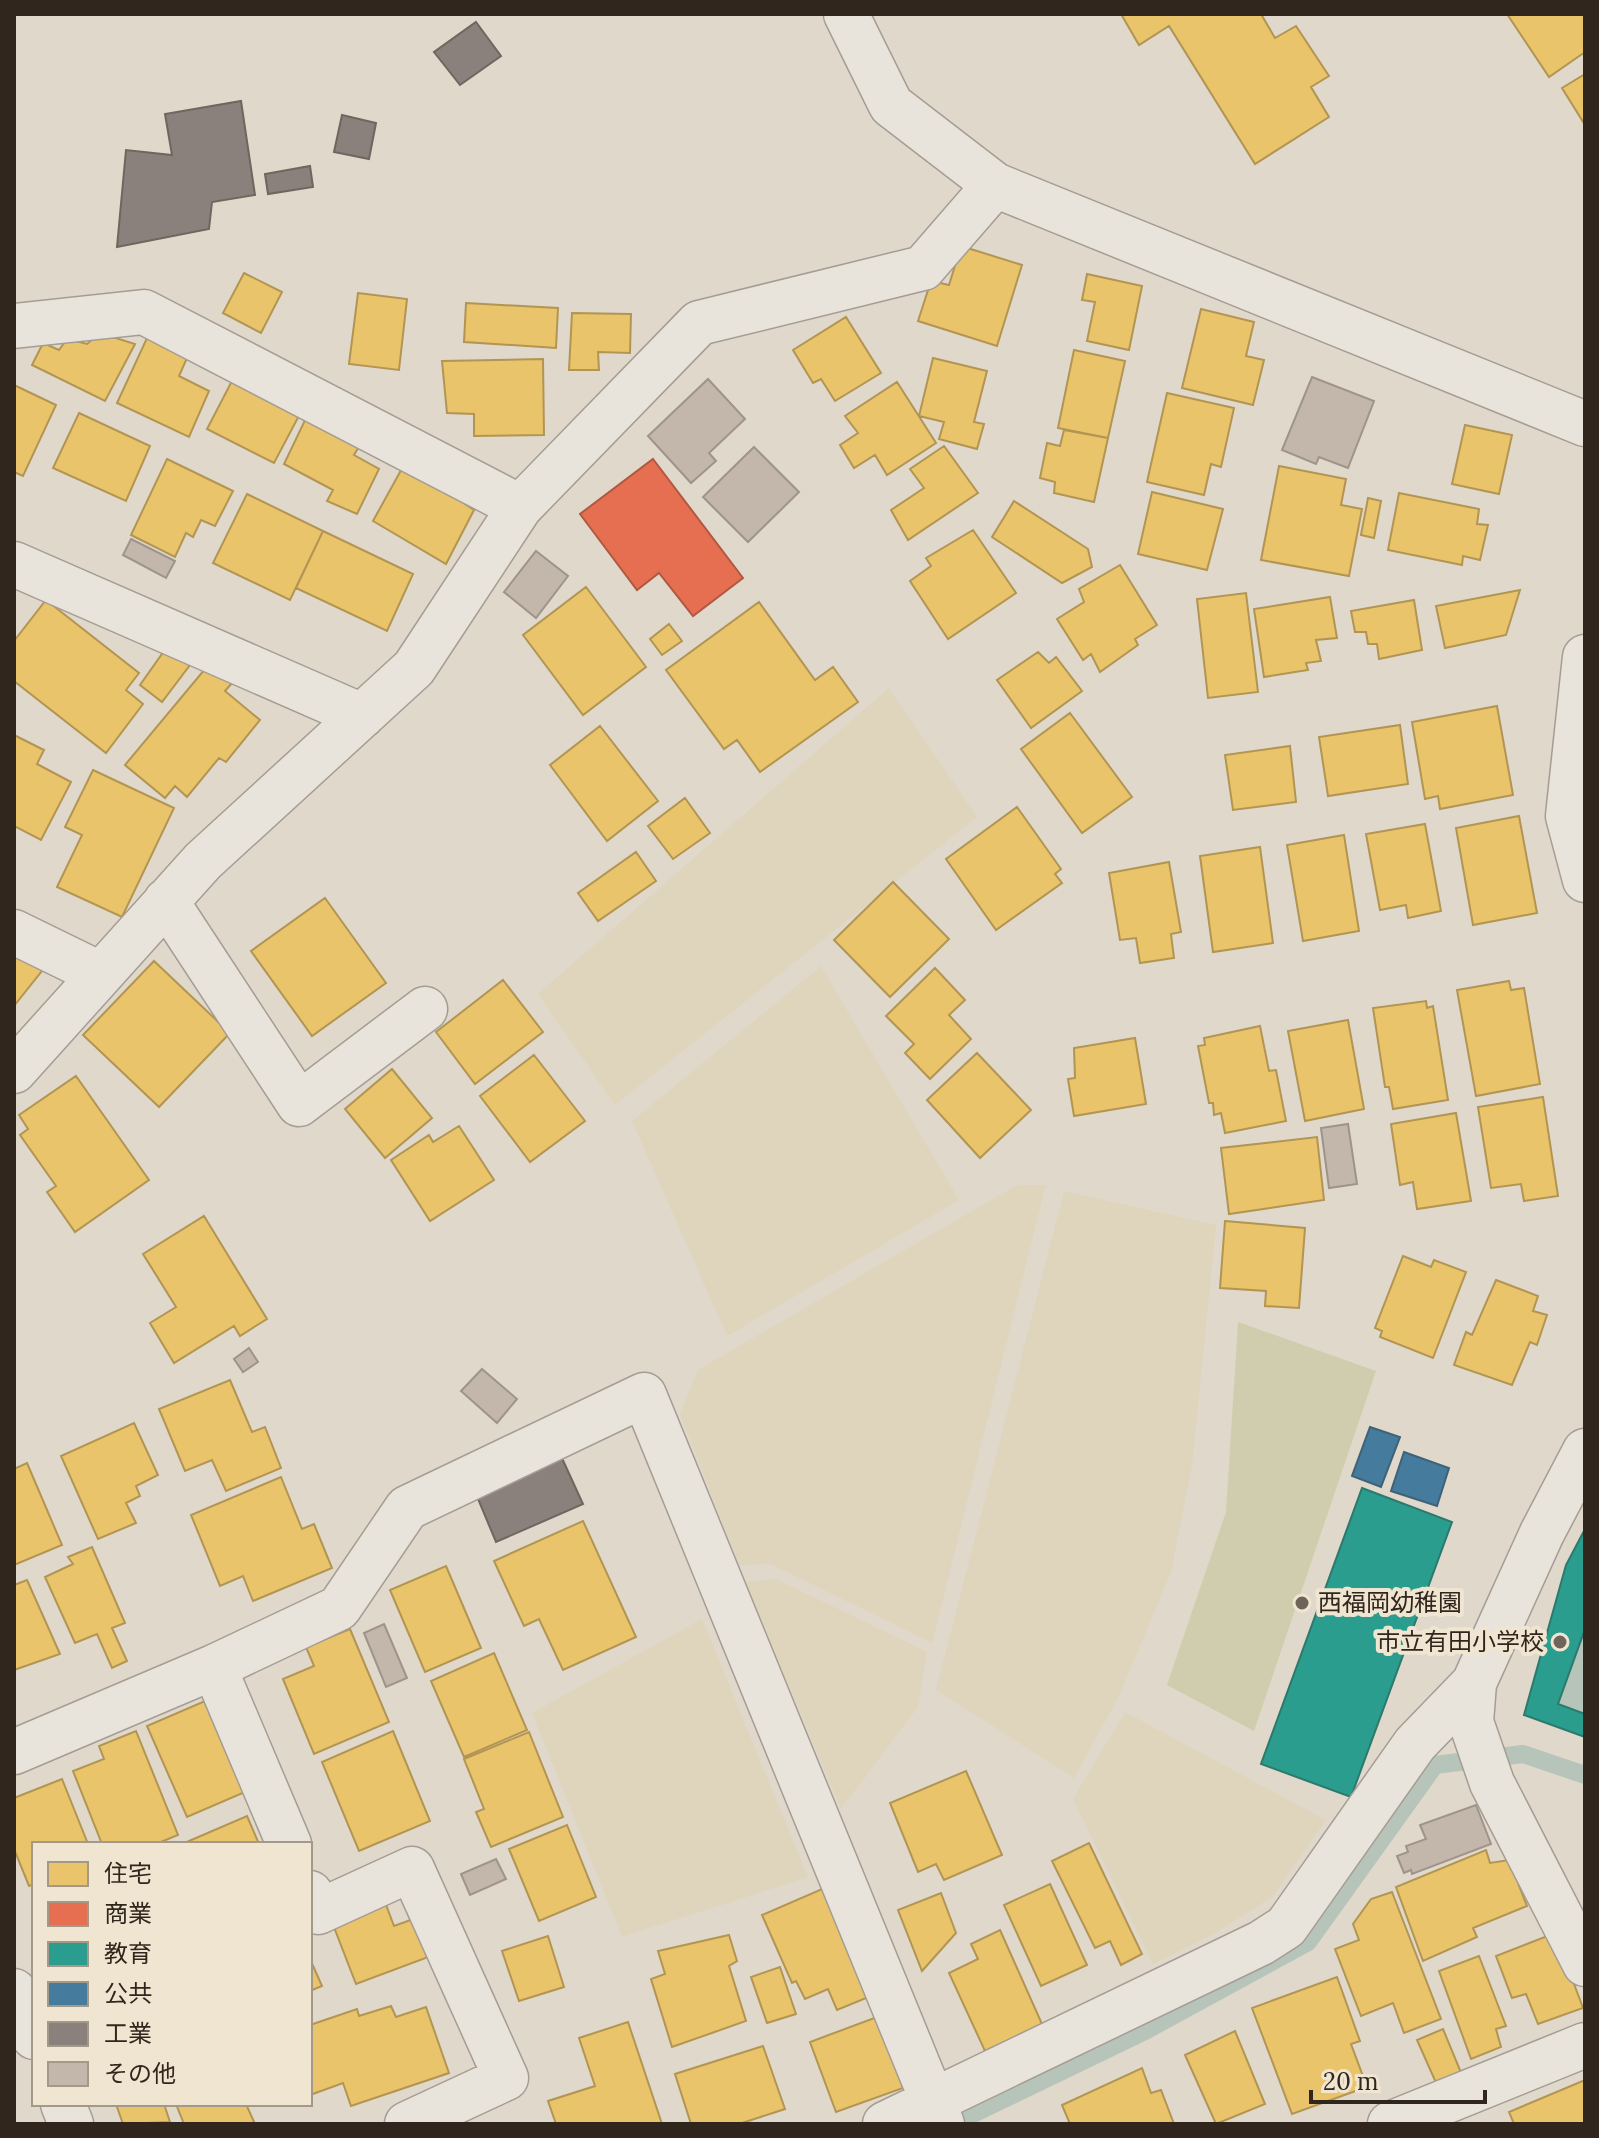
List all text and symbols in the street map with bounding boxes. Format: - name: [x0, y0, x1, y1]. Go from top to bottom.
- place label: 西福岡幼稚園: [1318, 1587, 1462, 1618]
- marker: 西福岡幼稚園: [1293, 1594, 1311, 1612]
- place label: 市立有田小学校: [1376, 1626, 1544, 1657]
- marker: 市立有田小学校: [1551, 1633, 1569, 1651]
- legend: [32, 1842, 312, 2106]
- text: 住宅: [104, 1858, 152, 1889]
- text: 商業: [104, 1898, 152, 1929]
- text: 教育: [104, 1938, 152, 1969]
- text: 公共: [104, 1978, 152, 2009]
- text: 工業: [104, 2018, 152, 2049]
- scale bar: [1311, 2054, 1485, 2104]
- text: その他: [104, 2058, 176, 2089]
- text: 20 m: [1323, 2066, 1379, 2097]

